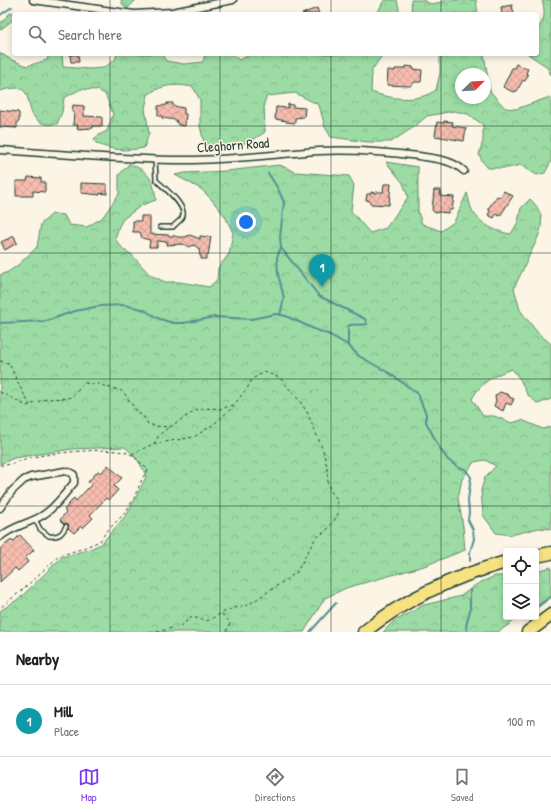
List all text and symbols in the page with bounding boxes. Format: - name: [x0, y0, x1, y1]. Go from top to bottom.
- search box: [12, 12, 539, 56]
- icon: search: [26, 23, 48, 45]
- text: Search here: [58, 24, 122, 45]
- north arrow: [455, 68, 491, 104]
- street label: Cleghorn Road: [196, 132, 270, 158]
- your location: [236, 212, 256, 232]
- pin: 1: [309, 254, 335, 287]
- map controls: [503, 548, 539, 620]
- button: locate: [503, 548, 539, 584]
- button: layers: [503, 584, 539, 620]
- text: Nearby: [16, 647, 59, 670]
- text: Mill: [54, 701, 73, 722]
- text: 1: [27, 712, 31, 730]
- text: 100 m: [507, 712, 535, 730]
- text: Place: [54, 722, 79, 740]
- tab: Map: [78, 766, 100, 804]
- tab: Directions: [255, 766, 296, 804]
- tab: Saved: [451, 766, 473, 804]

